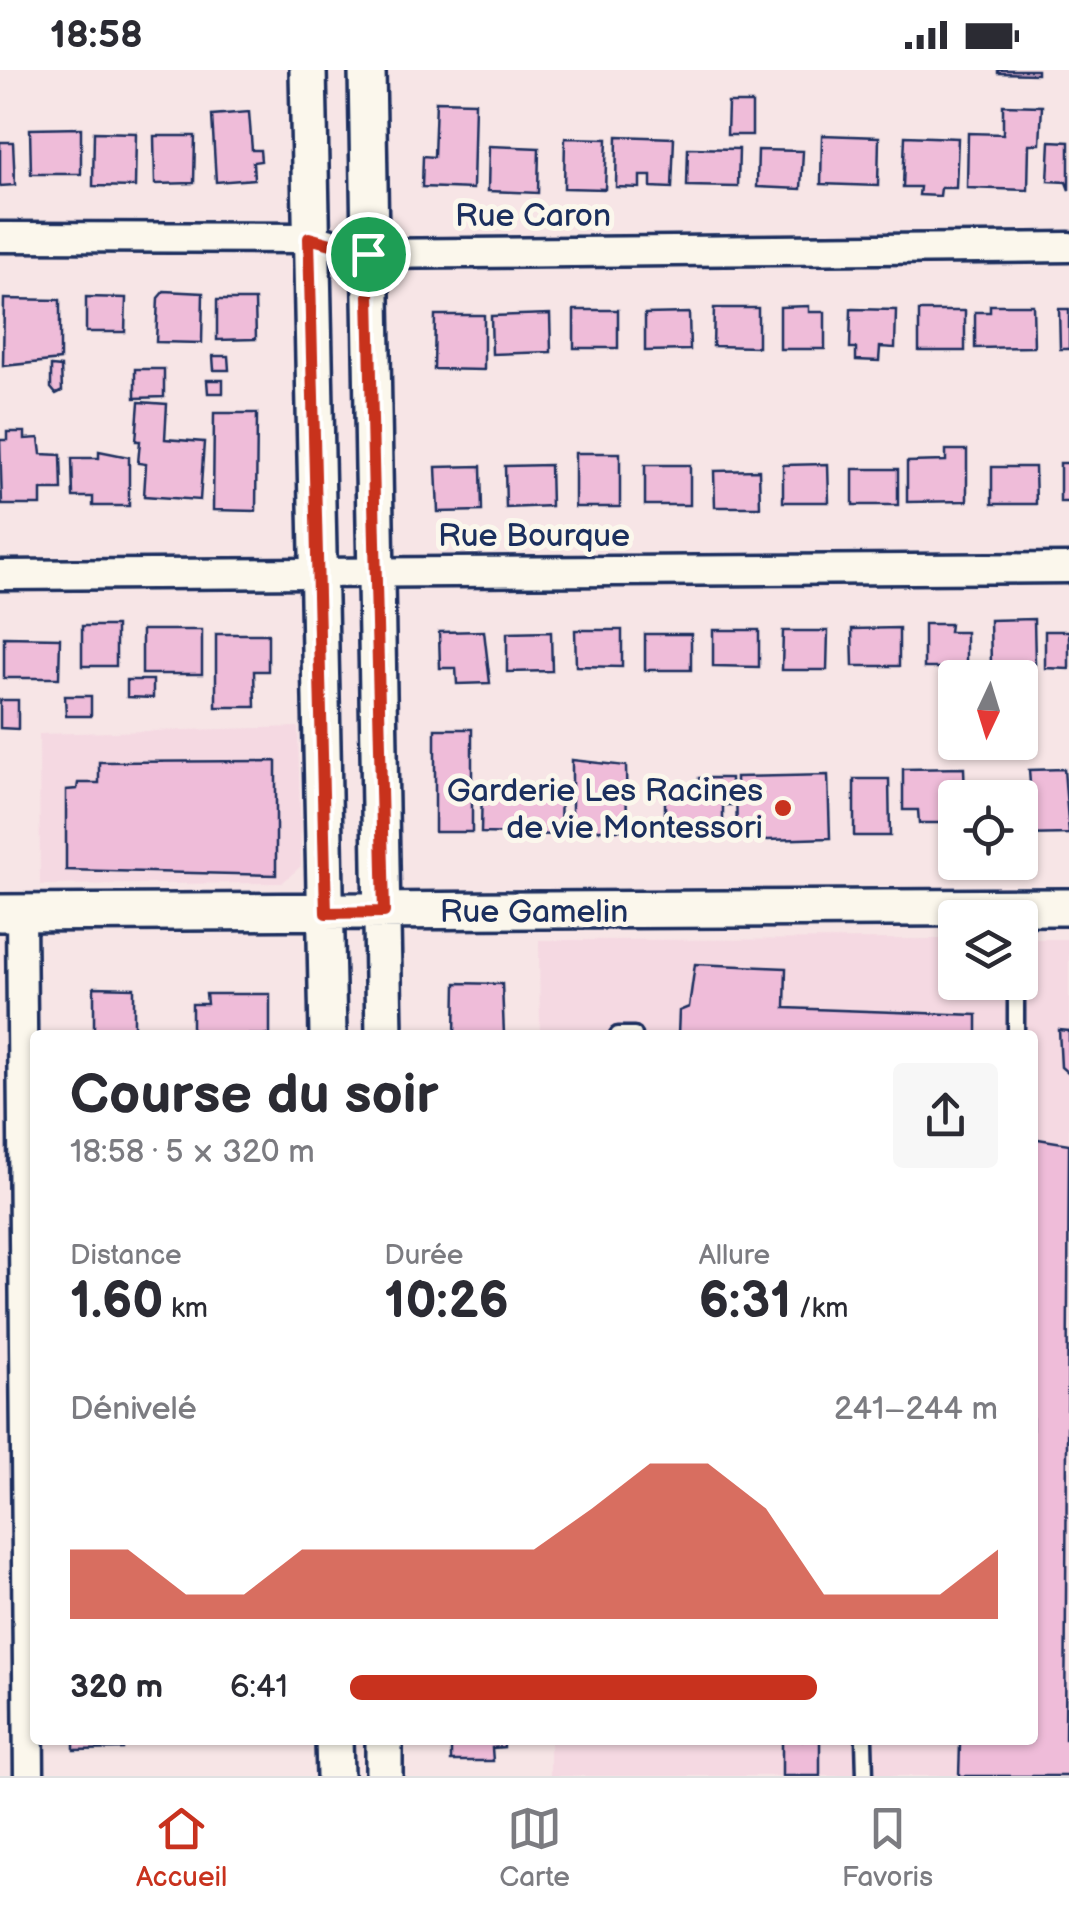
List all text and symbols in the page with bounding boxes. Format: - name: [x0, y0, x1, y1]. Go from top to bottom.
- text: 18:58: [50, 13, 143, 58]
- street label: Rue Caron: [455, 197, 611, 236]
- pin: [326, 212, 411, 297]
- icon: arrive: [341, 227, 396, 282]
- street label: Rue Bourque: [438, 517, 630, 556]
- north arrow: [938, 660, 1038, 760]
- map controls: [938, 660, 1038, 1000]
- place label: Garderie Les Racines de vie Montessori: [447, 772, 763, 848]
- button: locate: [938, 780, 1038, 880]
- marker: Garderie Les Racines de vie Montessori: [772, 797, 794, 819]
- street label: Rue Gamelin: [440, 893, 628, 932]
- button: layers: [938, 900, 1038, 1000]
- text: Course du soir: [70, 1062, 438, 1129]
- button: share: [893, 1063, 998, 1168]
- text: 18:58 · 5 × 320 m: [70, 1133, 315, 1172]
- text: Distance: [70, 1239, 182, 1272]
- text: Durée: [384, 1239, 463, 1272]
- text: Allure: [699, 1239, 770, 1272]
- text: 1.60: [70, 1272, 164, 1332]
- text: 10:26: [384, 1272, 509, 1332]
- text: 6:31: [699, 1272, 791, 1332]
- text: km: [164, 1292, 208, 1325]
- text: /km: [791, 1292, 848, 1325]
- text: Dénivelé: [70, 1390, 197, 1429]
- text: 241–244 m: [834, 1390, 998, 1429]
- text: 320 m: [70, 1668, 163, 1707]
- text: 6:41: [230, 1668, 288, 1707]
- tab: Accueil: [136, 1801, 227, 1894]
- tab: Carte: [499, 1801, 570, 1894]
- tab: Favoris: [842, 1801, 933, 1894]

